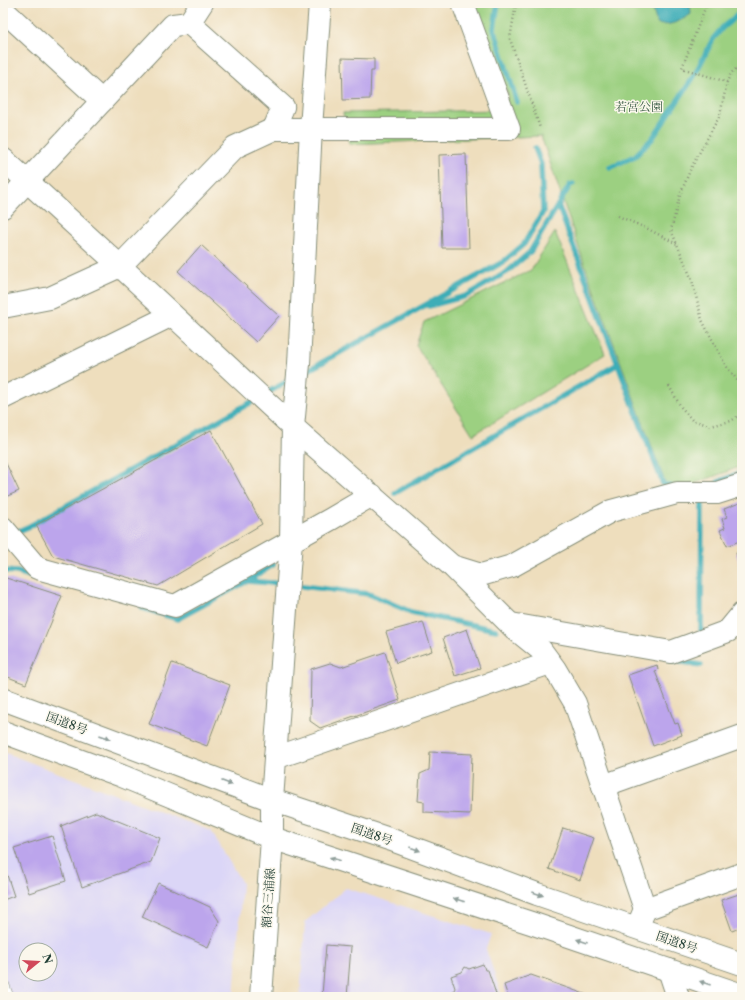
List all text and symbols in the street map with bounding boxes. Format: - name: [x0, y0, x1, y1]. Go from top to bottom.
- park label: 若宮公園: [615, 99, 663, 114]
- street label: 国道8号: [44, 709, 90, 737]
- one-way arrow: [100, 735, 112, 741]
- one-way arrow: [221, 780, 233, 786]
- street label: 国道8号: [349, 820, 395, 848]
- one-way arrow: [410, 847, 422, 853]
- one-way arrow: [329, 856, 341, 862]
- street label: 額谷三浦線: [258, 868, 278, 928]
- one-way arrow: [532, 891, 544, 897]
- one-way arrow: [452, 896, 464, 902]
- street label: 国道8号: [654, 928, 700, 956]
- one-way arrow: [576, 937, 588, 943]
- north arrow: [18, 942, 58, 982]
- text: N: [39, 952, 56, 966]
- one-way arrow: [699, 980, 711, 986]

